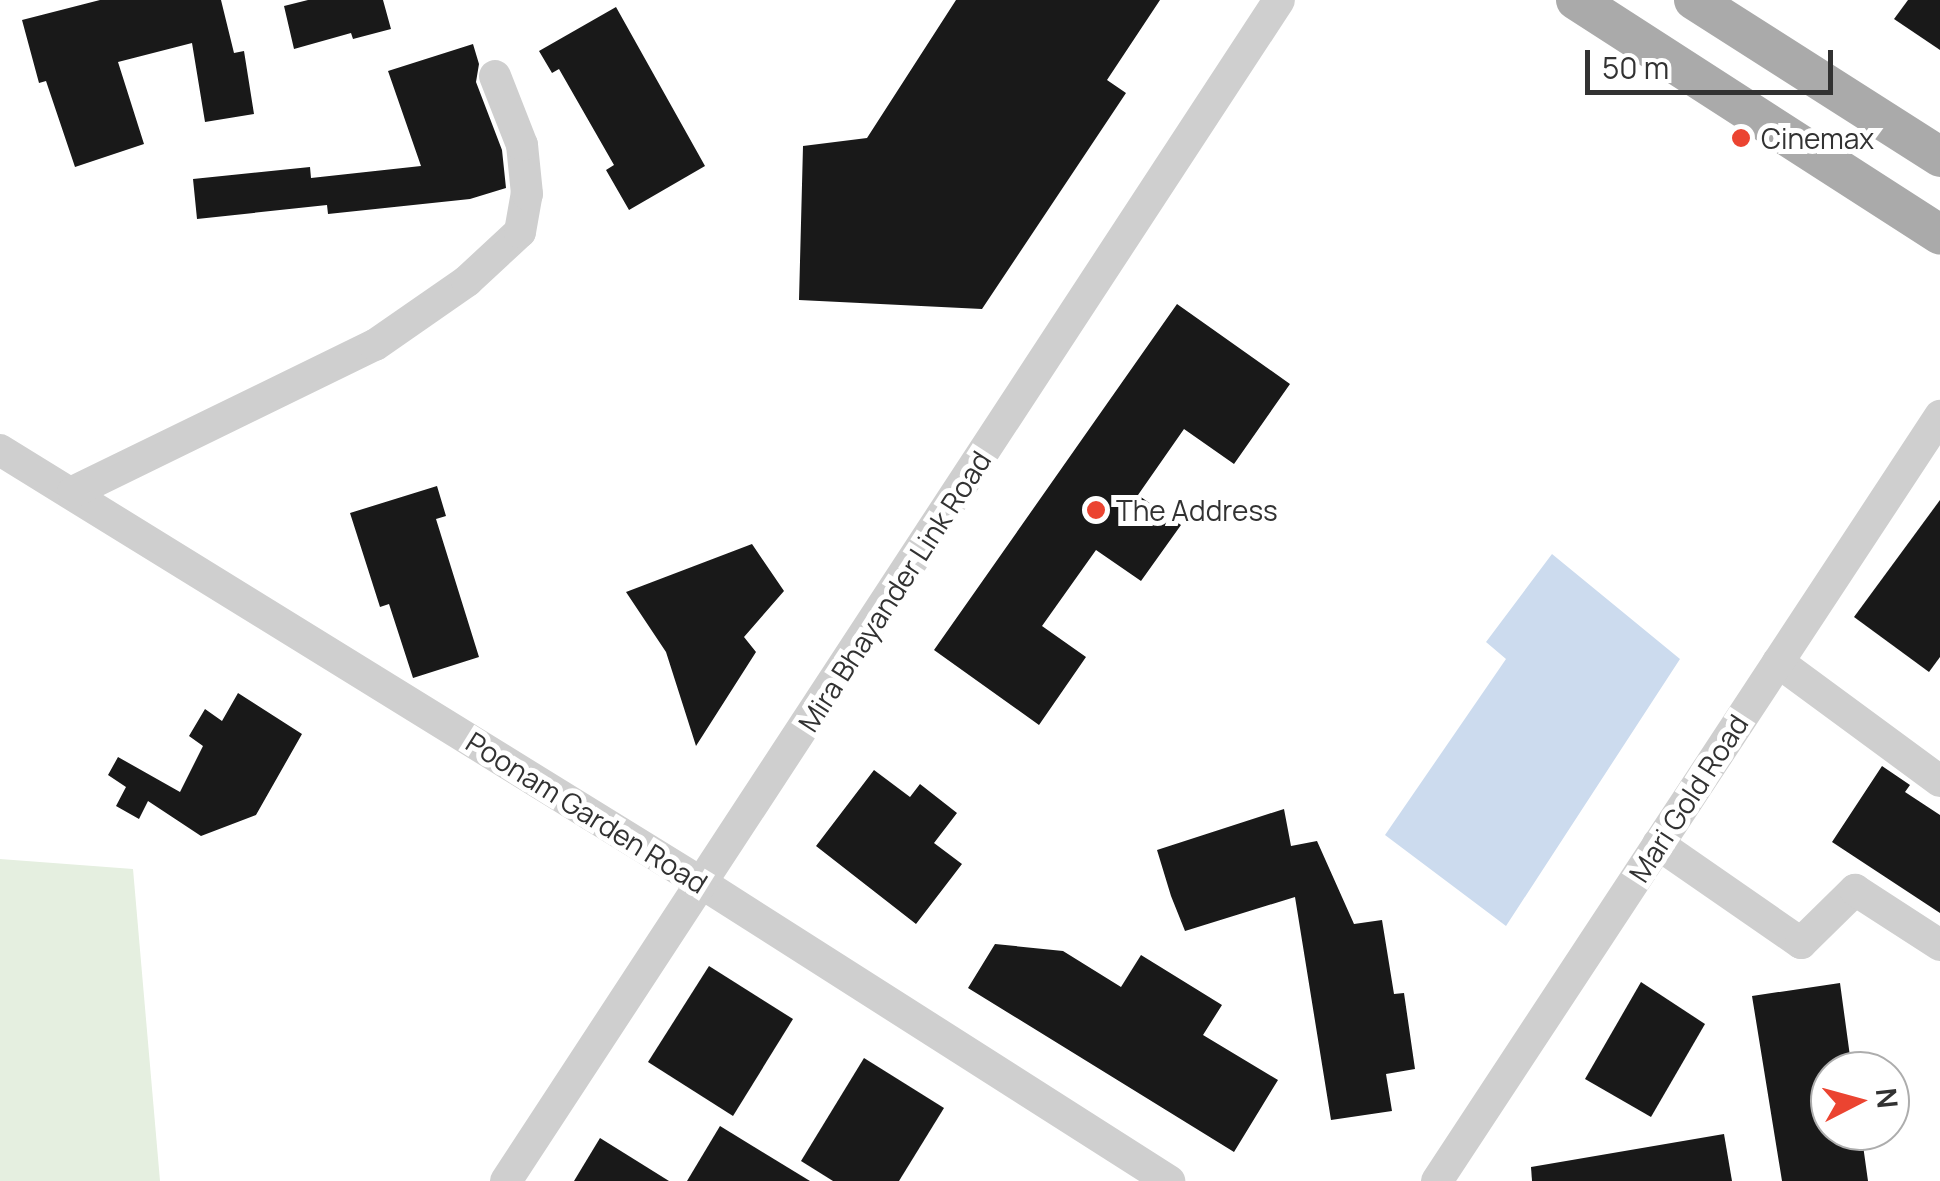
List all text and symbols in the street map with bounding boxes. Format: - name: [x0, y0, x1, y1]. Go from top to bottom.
- scale bar: [1590, 30, 1838, 92]
- text: 50 m: [1602, 47, 1669, 88]
- place label: Cinemax: [1761, 121, 1874, 155]
- marker: Cinemax: [1730, 127, 1752, 149]
- street label: Mira Bhayander Link Road: [791, 445, 997, 737]
- place label: The Address: [1116, 493, 1278, 527]
- marker: The Address: [1085, 499, 1107, 521]
- street label: Mari Gold Road: [1621, 708, 1755, 888]
- street label: Poonam Garden Road: [460, 724, 714, 900]
- north arrow: [1810, 1051, 1910, 1151]
- text: N: [1868, 1086, 1908, 1110]

